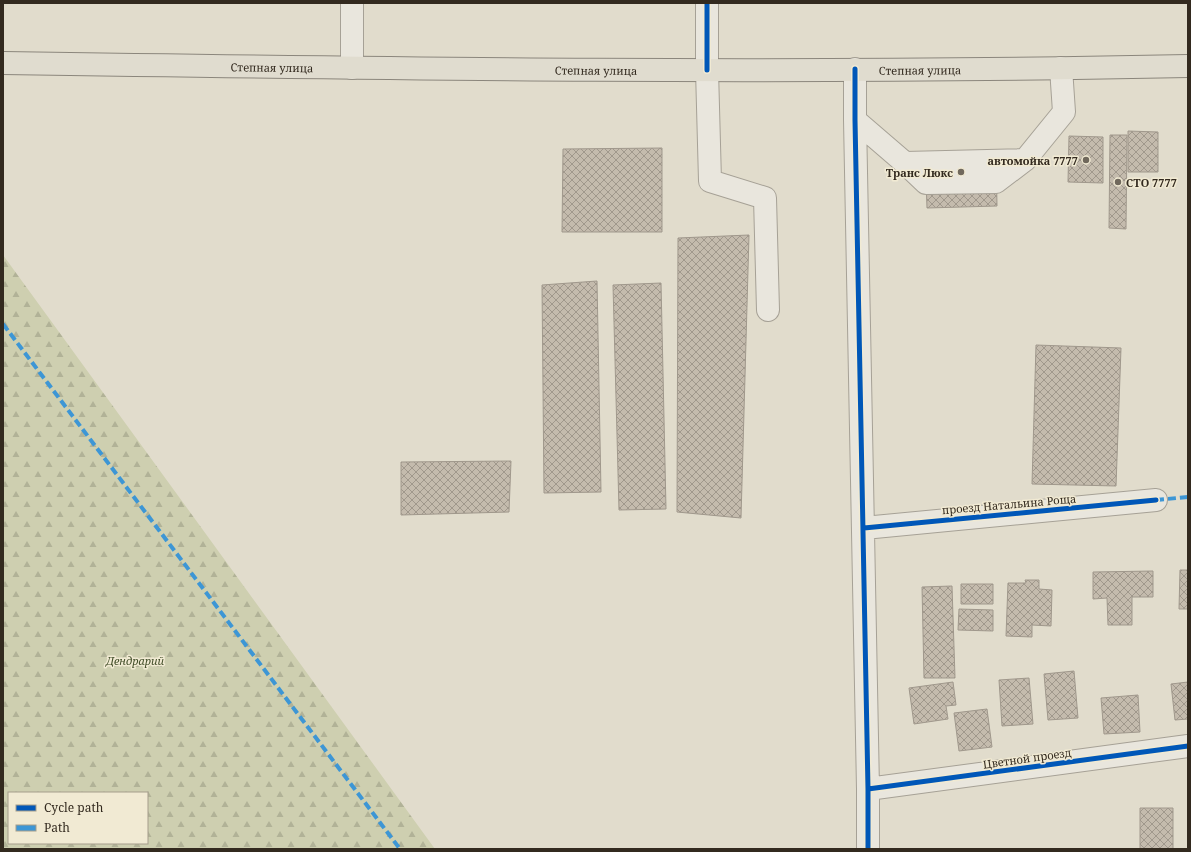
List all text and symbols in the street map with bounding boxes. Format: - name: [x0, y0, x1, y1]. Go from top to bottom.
- street label: Степная улица: [231, 59, 313, 75]
- street label: Степная улица: [555, 62, 637, 77]
- street label: Степная улица: [879, 62, 961, 77]
- place label: автомойка 7777: [987, 153, 1078, 168]
- marker: автомойка 7777: [1081, 155, 1091, 165]
- place label: Транс Люкс: [886, 165, 953, 180]
- marker: Транс Люкс: [956, 167, 966, 177]
- place label: СТО 7777: [1126, 175, 1177, 190]
- marker: СТО 7777: [1113, 177, 1123, 187]
- street label: проезд Натальина Роща: [941, 491, 1077, 517]
- park label: Дендрарий: [105, 653, 165, 668]
- street label: Цветной проезд: [982, 744, 1072, 772]
- legend: [8, 792, 148, 844]
- text: Cycle path: [44, 799, 104, 816]
- text: Path: [44, 819, 70, 836]

